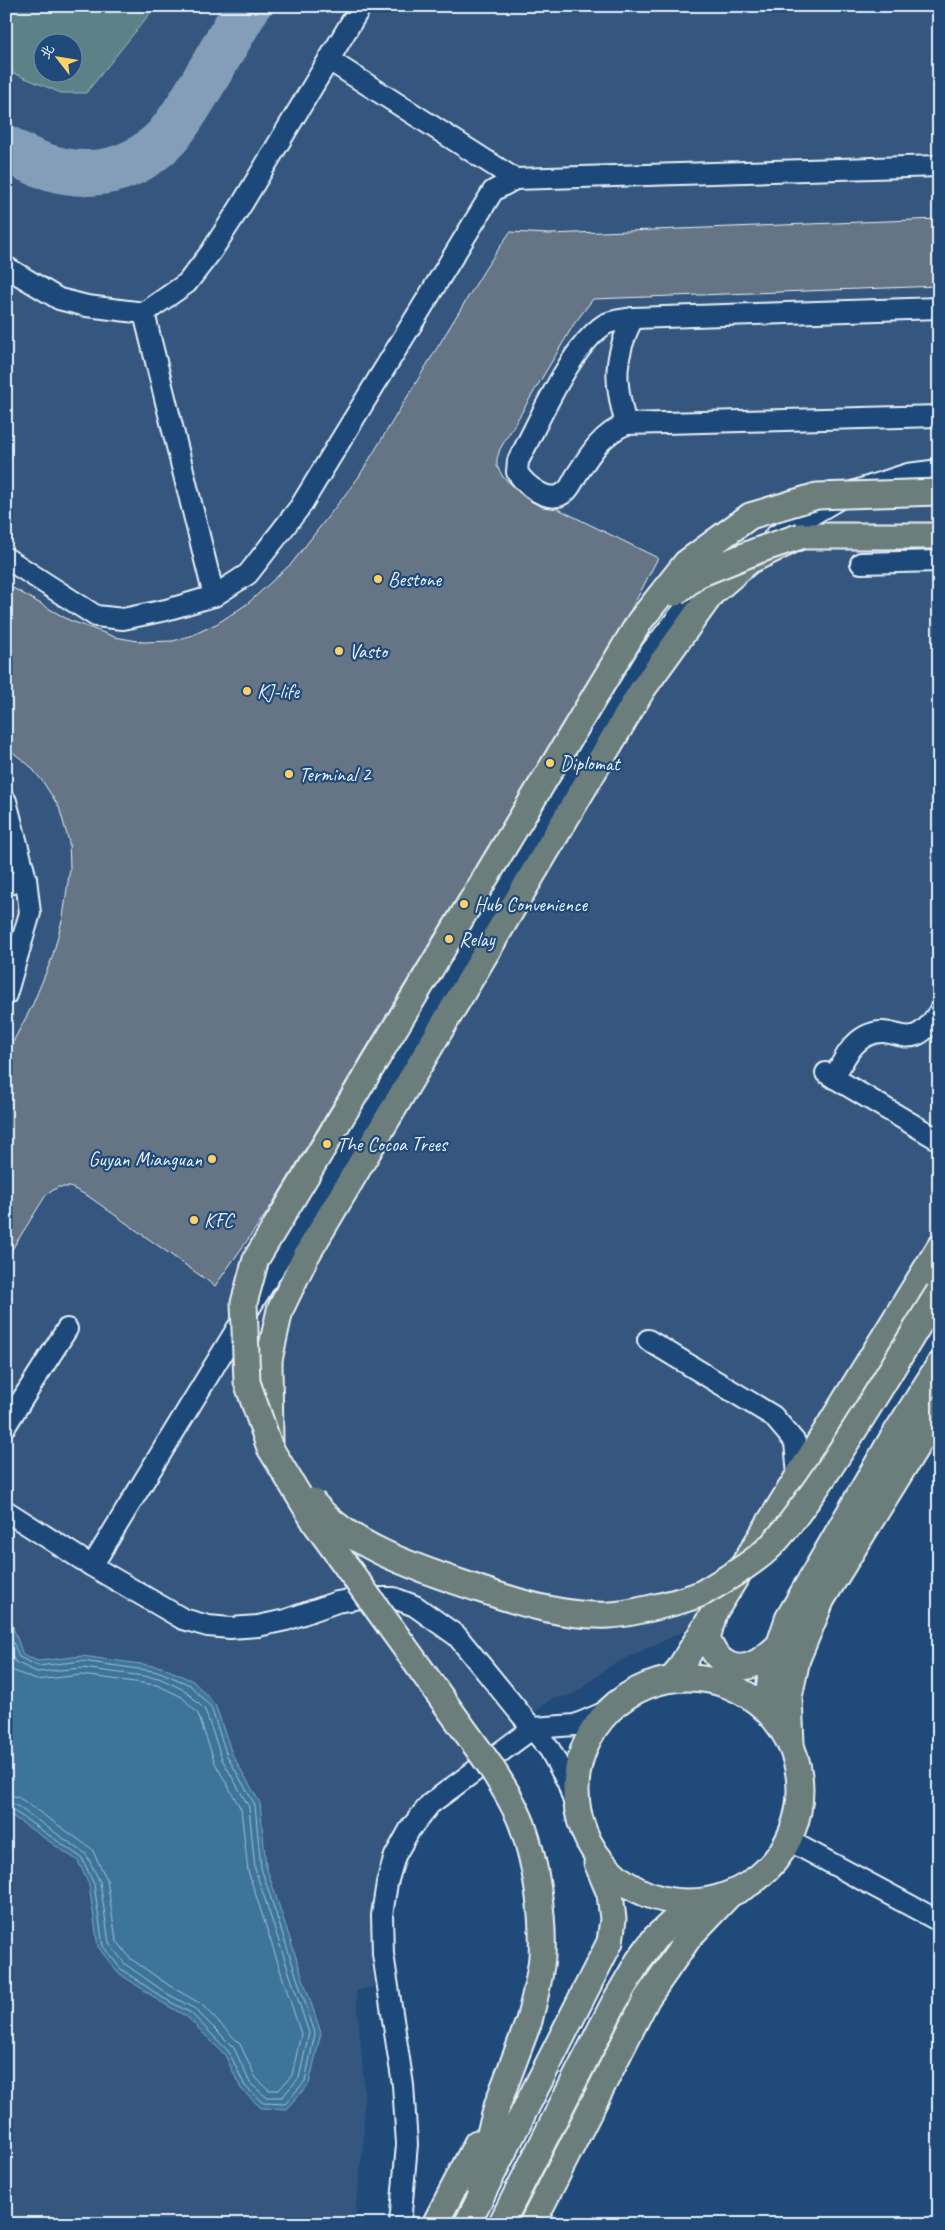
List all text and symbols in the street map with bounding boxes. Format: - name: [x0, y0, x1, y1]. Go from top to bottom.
- north arrow: [32, 32, 82, 82]
- text: 北: [36, 41, 58, 62]
- place label: Bestone: [388, 567, 442, 592]
- marker: Bestone: [372, 573, 384, 585]
- place label: Vasto: [349, 639, 389, 664]
- marker: Vasto: [333, 645, 345, 657]
- place label: KJ-life: [257, 679, 301, 704]
- marker: KJ-life: [241, 685, 253, 697]
- place label: Diplomat: [560, 751, 622, 776]
- marker: Diplomat: [544, 757, 556, 769]
- place label: Terminal 2: [299, 762, 372, 787]
- marker: Terminal 2: [283, 768, 295, 780]
- place label: Hub Convenience: [474, 892, 589, 917]
- marker: Hub Convenience: [458, 898, 470, 910]
- place label: Relay: [459, 927, 496, 952]
- marker: Relay: [443, 933, 455, 945]
- place label: The Cocoa Trees: [337, 1132, 449, 1157]
- marker: The Cocoa Trees: [321, 1138, 333, 1150]
- place label: Guyan Mianguan: [89, 1147, 203, 1172]
- marker: Guyan Mianguan: [206, 1153, 218, 1165]
- place label: KFC: [204, 1208, 235, 1233]
- marker: KFC: [188, 1214, 200, 1226]

